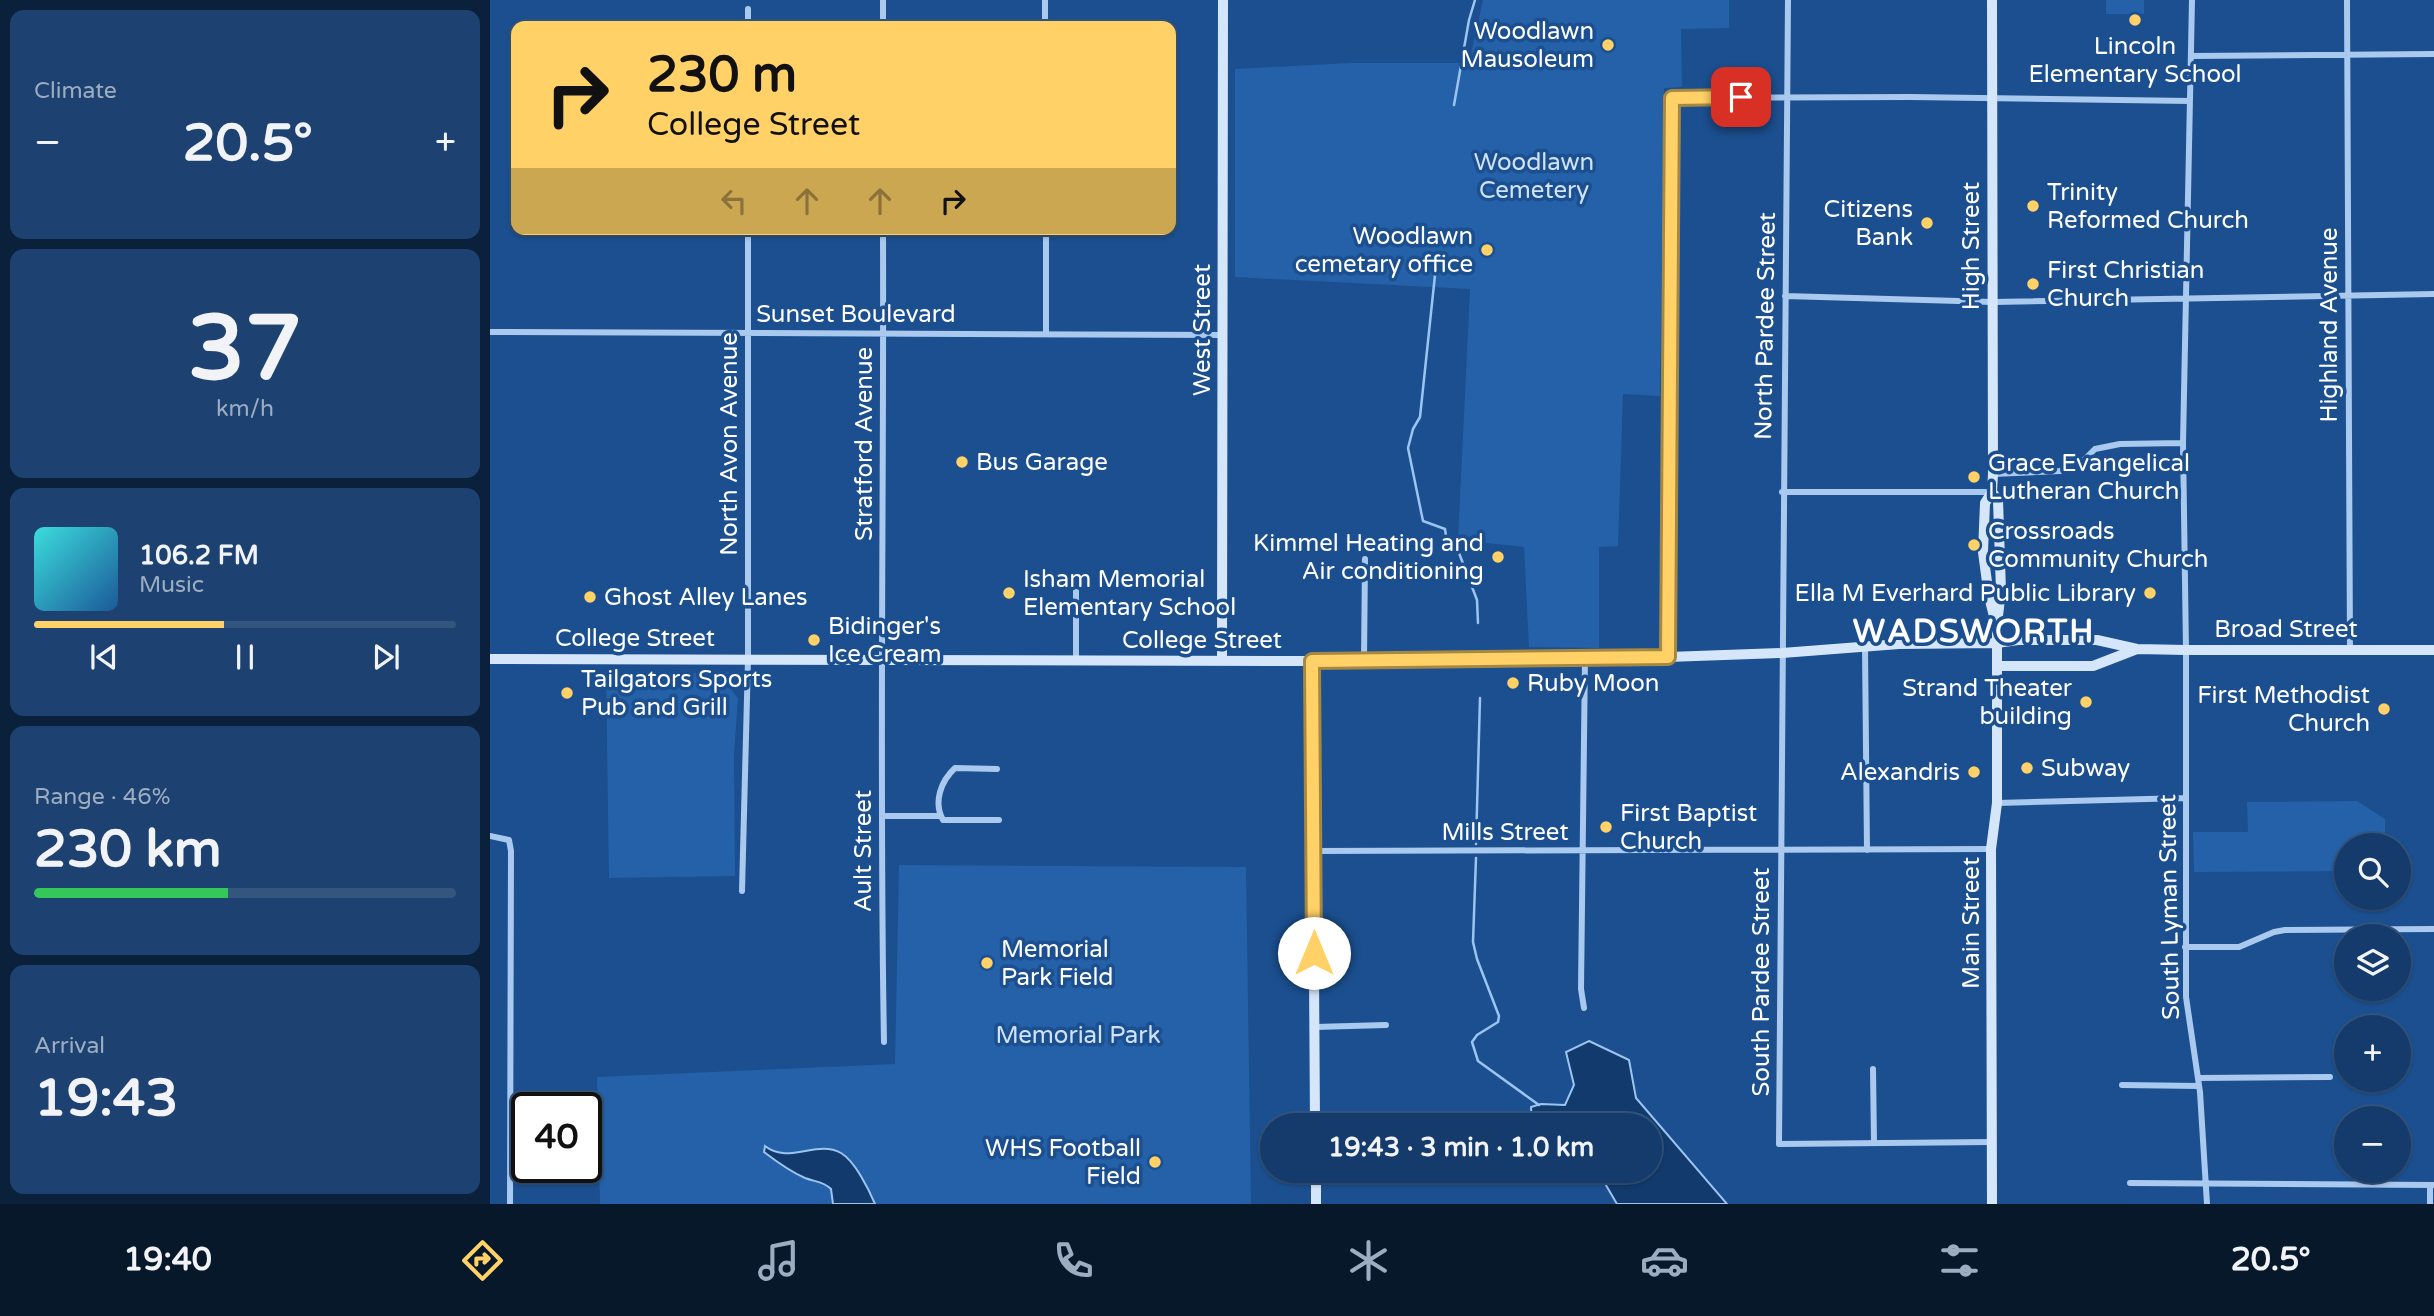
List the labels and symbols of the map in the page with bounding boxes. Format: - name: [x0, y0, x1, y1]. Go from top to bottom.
- marker: Lincoln Elementary School: [2127, 12, 2143, 28]
- place label: Woodlawn Mausoleum: [1460, 17, 1594, 74]
- place label: Lincoln Elementary School: [2028, 32, 2242, 89]
- marker: Woodlawn Mausoleum: [1600, 37, 1616, 53]
- pin: [1711, 67, 1771, 127]
- park label: Woodlawn Cemetery: [1474, 148, 1594, 205]
- place label: Trinity Reformed Church: [2047, 178, 2249, 235]
- street label: High Street: [1957, 182, 1986, 310]
- place label: Citizens Bank: [1824, 195, 1913, 252]
- marker: Trinity Reformed Church: [2025, 198, 2041, 214]
- street label: North Pardee Street: [1749, 212, 1782, 440]
- marker: Citizens Bank: [1919, 215, 1935, 231]
- place label: Woodlawn cemetary office: [1295, 222, 1473, 279]
- street label: Highland Avenue: [2315, 228, 2344, 422]
- marker: Woodlawn cemetary office: [1479, 242, 1495, 258]
- place label: First Christian Church: [2047, 256, 2204, 313]
- street label: West Street: [1188, 264, 1217, 396]
- marker: First Christian Church: [2025, 276, 2041, 292]
- street label: Sunset Boulevard: [756, 300, 956, 329]
- street label: North Avon Avenue: [715, 332, 744, 556]
- street label: Stratford Avenue: [850, 347, 879, 541]
- place label: Bus Garage: [976, 448, 1108, 477]
- place label: Grace Evangelical Lutheran Church: [1988, 449, 2190, 506]
- marker: Bus Garage: [954, 454, 970, 470]
- marker: Grace Evangelical Lutheran Church: [1966, 469, 1982, 485]
- place label: Crossroads Community Church: [1988, 517, 2208, 574]
- place label: Kimmel Heating and Air conditioning: [1253, 529, 1484, 586]
- marker: Crossroads Community Church: [1966, 537, 1982, 553]
- marker: Kimmel Heating and Air conditioning: [1490, 549, 1506, 565]
- place label: Isham Memorial Elementary School: [1023, 565, 1236, 622]
- place label: Ella M Everhard Public Library: [1795, 579, 2136, 608]
- place label: Ghost Alley Lanes: [604, 583, 808, 612]
- marker: Isham Memorial Elementary School: [1001, 585, 1017, 601]
- marker: Ella M Everhard Public Library: [2142, 585, 2158, 601]
- marker: Ghost Alley Lanes: [582, 589, 598, 605]
- place label: Bidinger's Ice Cream: [828, 612, 941, 669]
- district label: WADSWORTH: [1853, 613, 2095, 651]
- street label: Broad Street: [2214, 615, 2358, 644]
- street label: College Street: [555, 624, 715, 653]
- street label: College Street: [1122, 626, 1282, 655]
- marker: Bidinger's Ice Cream: [806, 632, 822, 648]
- place label: Tailgators Sports Pub and Grill: [581, 665, 772, 722]
- place label: Ruby Moon: [1527, 669, 1659, 698]
- place label: Strand Theater building: [1902, 674, 2073, 731]
- marker: Ruby Moon: [1505, 675, 1521, 691]
- place label: First Methodist Church: [2197, 681, 2370, 738]
- marker: Tailgators Sports Pub and Grill: [559, 685, 575, 701]
- marker: Strand Theater building: [2078, 694, 2094, 710]
- marker: First Methodist Church: [2376, 701, 2392, 717]
- place label: Subway: [2041, 754, 2130, 783]
- place label: Alexandris: [1840, 758, 1960, 787]
- marker: Subway: [2019, 760, 2035, 776]
- marker: Alexandris: [1966, 764, 1982, 780]
- street label: Ault Street: [849, 790, 878, 912]
- street label: South Lyman Street: [2153, 794, 2186, 1020]
- place label: First Baptist Church: [1620, 799, 1757, 856]
- street label: Mills Street: [1441, 818, 1569, 847]
- marker: First Baptist Church: [1598, 819, 1614, 835]
- street label: Main Street: [1957, 857, 1986, 989]
- street label: South Pardee Street: [1747, 868, 1776, 1096]
- position arrow: [1277, 916, 1351, 990]
- place label: Memorial Park Field: [1001, 935, 1114, 992]
- marker: Memorial Park Field: [979, 955, 995, 971]
- park label: Memorial Park: [995, 1021, 1161, 1050]
- speed limit sign: 40: [511, 1092, 602, 1183]
- place label: WHS Football Field: [985, 1134, 1141, 1191]
- marker: WHS Football Field: [1147, 1154, 1163, 1170]

